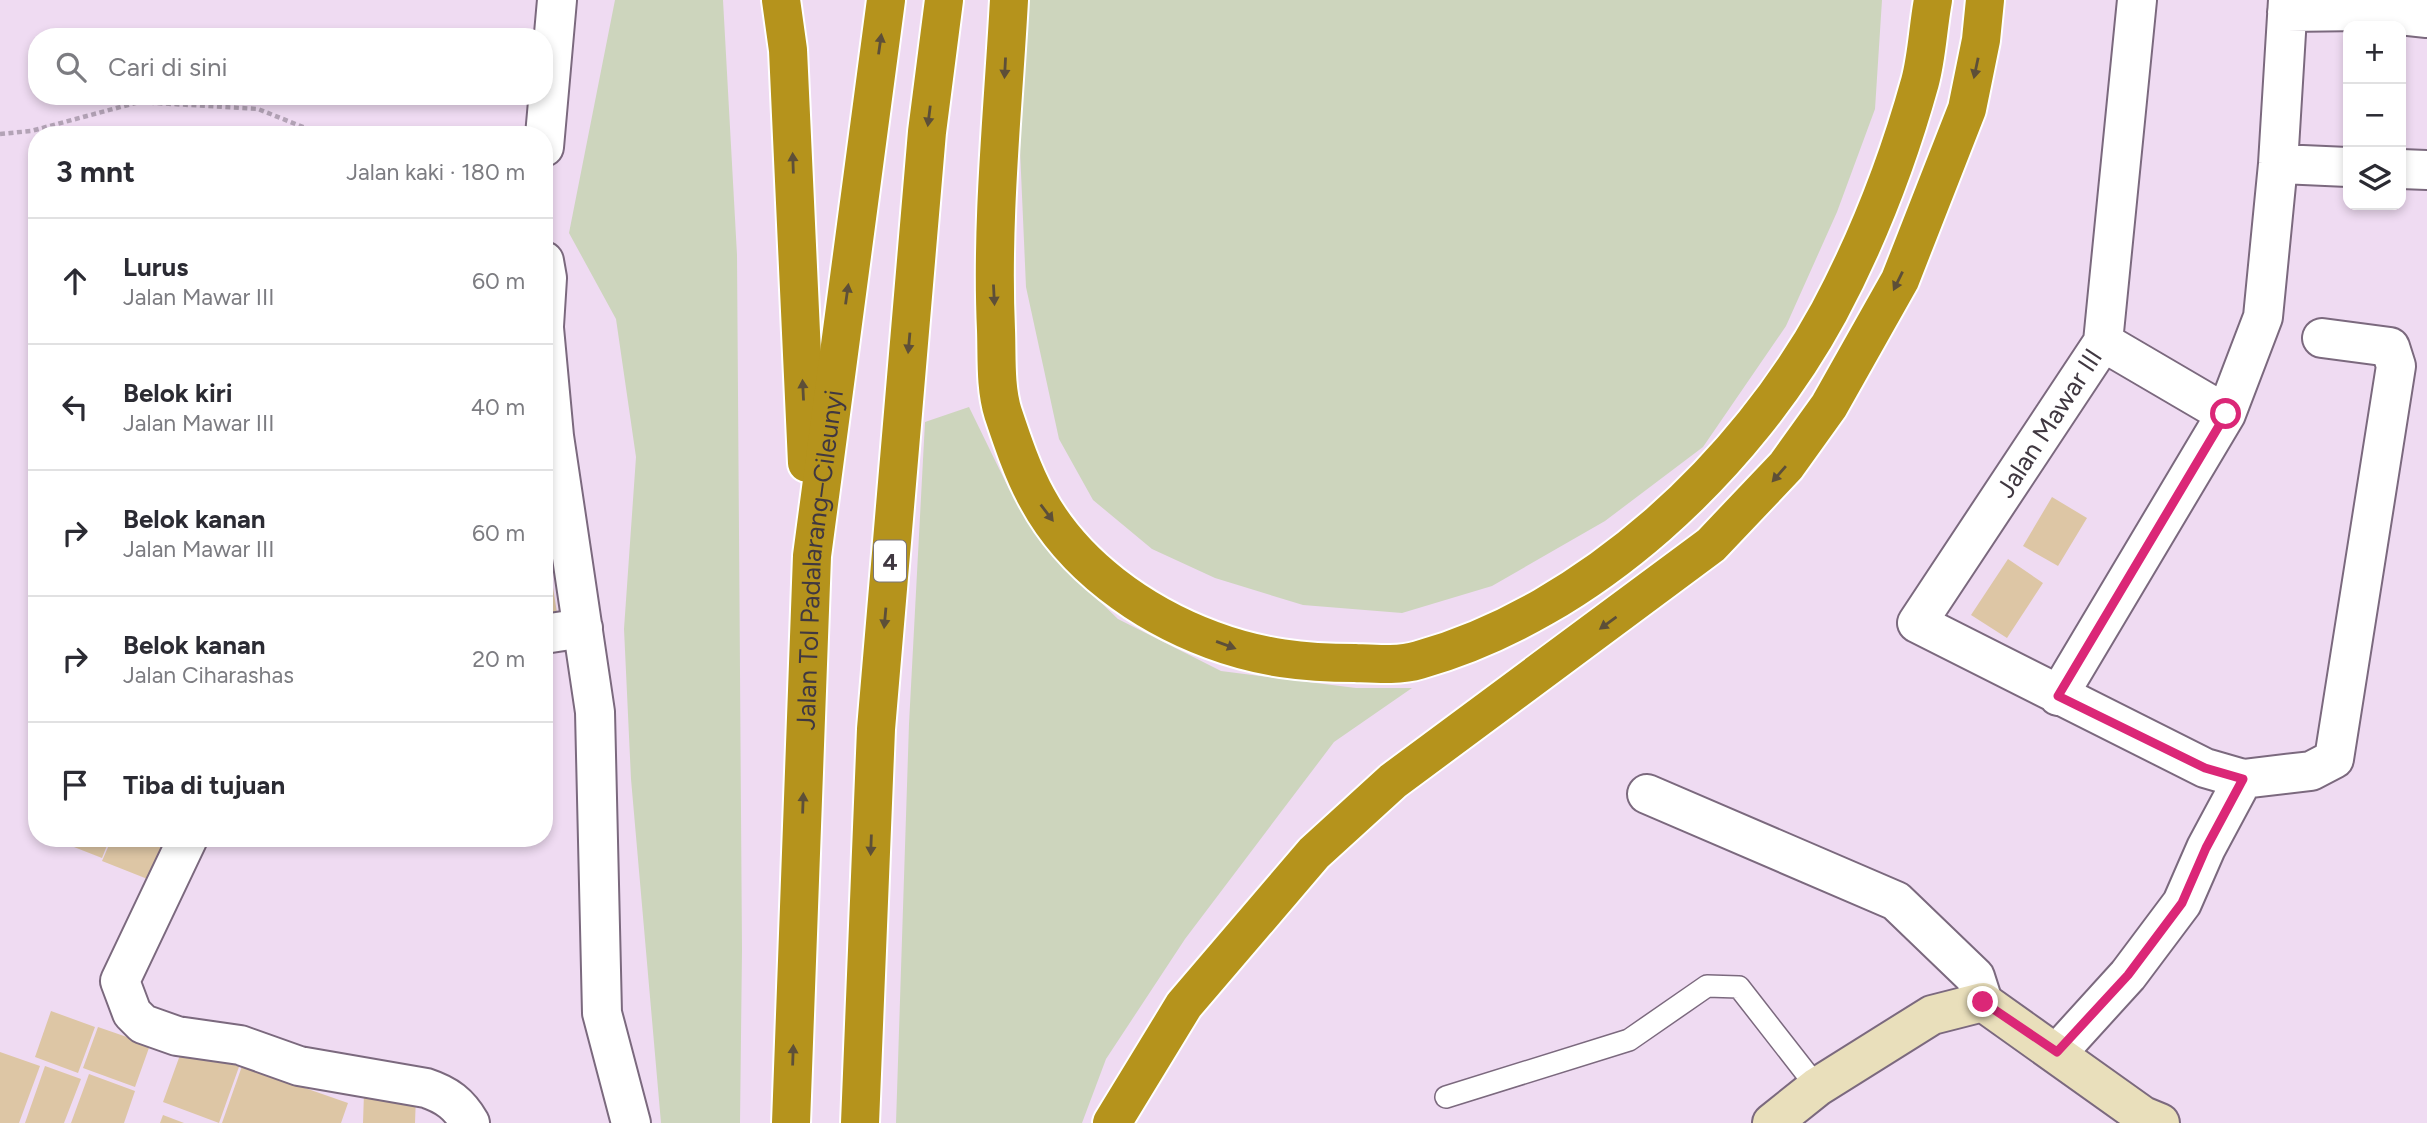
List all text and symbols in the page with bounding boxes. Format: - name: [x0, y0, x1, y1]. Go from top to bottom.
- map controls: [2343, 21, 2406, 210]
- button: +: [2343, 21, 2406, 84]
- search box: [28, 28, 553, 105]
- one-way arrow: [874, 33, 885, 55]
- icon: search: [52, 48, 90, 86]
- text: Cari di sini: [108, 51, 228, 83]
- one-way arrow: [999, 57, 1010, 79]
- one-way arrow: [1970, 57, 1981, 79]
- button: −: [2343, 84, 2406, 147]
- one-way arrow: [924, 105, 935, 127]
- button: layers: [2343, 147, 2406, 210]
- one-way arrow: [787, 151, 798, 173]
- text: 3 mnt: [56, 153, 135, 190]
- text: Jalan kaki · 180 m: [346, 158, 525, 186]
- text: Lurus: [123, 251, 188, 283]
- icon: ahead: [56, 262, 94, 300]
- text: 60 m: [472, 267, 525, 295]
- one-way arrow: [1893, 271, 1904, 291]
- text: Jalan Mawar III: [123, 283, 275, 311]
- one-way arrow: [841, 283, 852, 305]
- one-way arrow: [989, 285, 1000, 307]
- one-way arrow: [903, 332, 914, 354]
- street label: Jalan Mawar III: [1989, 342, 2109, 504]
- text: Belok kiri: [123, 377, 232, 409]
- one-way arrow: [797, 379, 808, 401]
- icon: left: [56, 388, 94, 426]
- street label: Jalan Tol Padalarang–Cileunyi: [790, 388, 850, 731]
- text: 40 m: [471, 393, 525, 421]
- route start: [2210, 398, 2241, 429]
- text: Jalan Mawar III: [123, 409, 275, 437]
- one-way arrow: [1771, 465, 1787, 483]
- text: Belok kanan: [123, 503, 266, 535]
- one-way arrow: [1040, 503, 1055, 521]
- icon: right: [56, 514, 94, 552]
- text: 60 m: [472, 519, 525, 547]
- text: Jalan Mawar III: [123, 535, 275, 563]
- road number: 4: [874, 540, 906, 582]
- one-way arrow: [880, 608, 891, 630]
- one-way arrow: [1599, 616, 1617, 630]
- text: Belok kanan: [123, 629, 266, 661]
- icon: right: [56, 640, 94, 678]
- one-way arrow: [1216, 640, 1237, 651]
- text: 20 m: [472, 645, 525, 673]
- text: Jalan Ciharashas: [123, 661, 294, 689]
- icon: arrive: [56, 766, 94, 804]
- text: Tiba di tujuan: [123, 769, 285, 801]
- one-way arrow: [797, 792, 808, 814]
- one-way arrow: [866, 835, 877, 857]
- route end: [1967, 986, 1998, 1017]
- one-way arrow: [788, 1044, 799, 1066]

